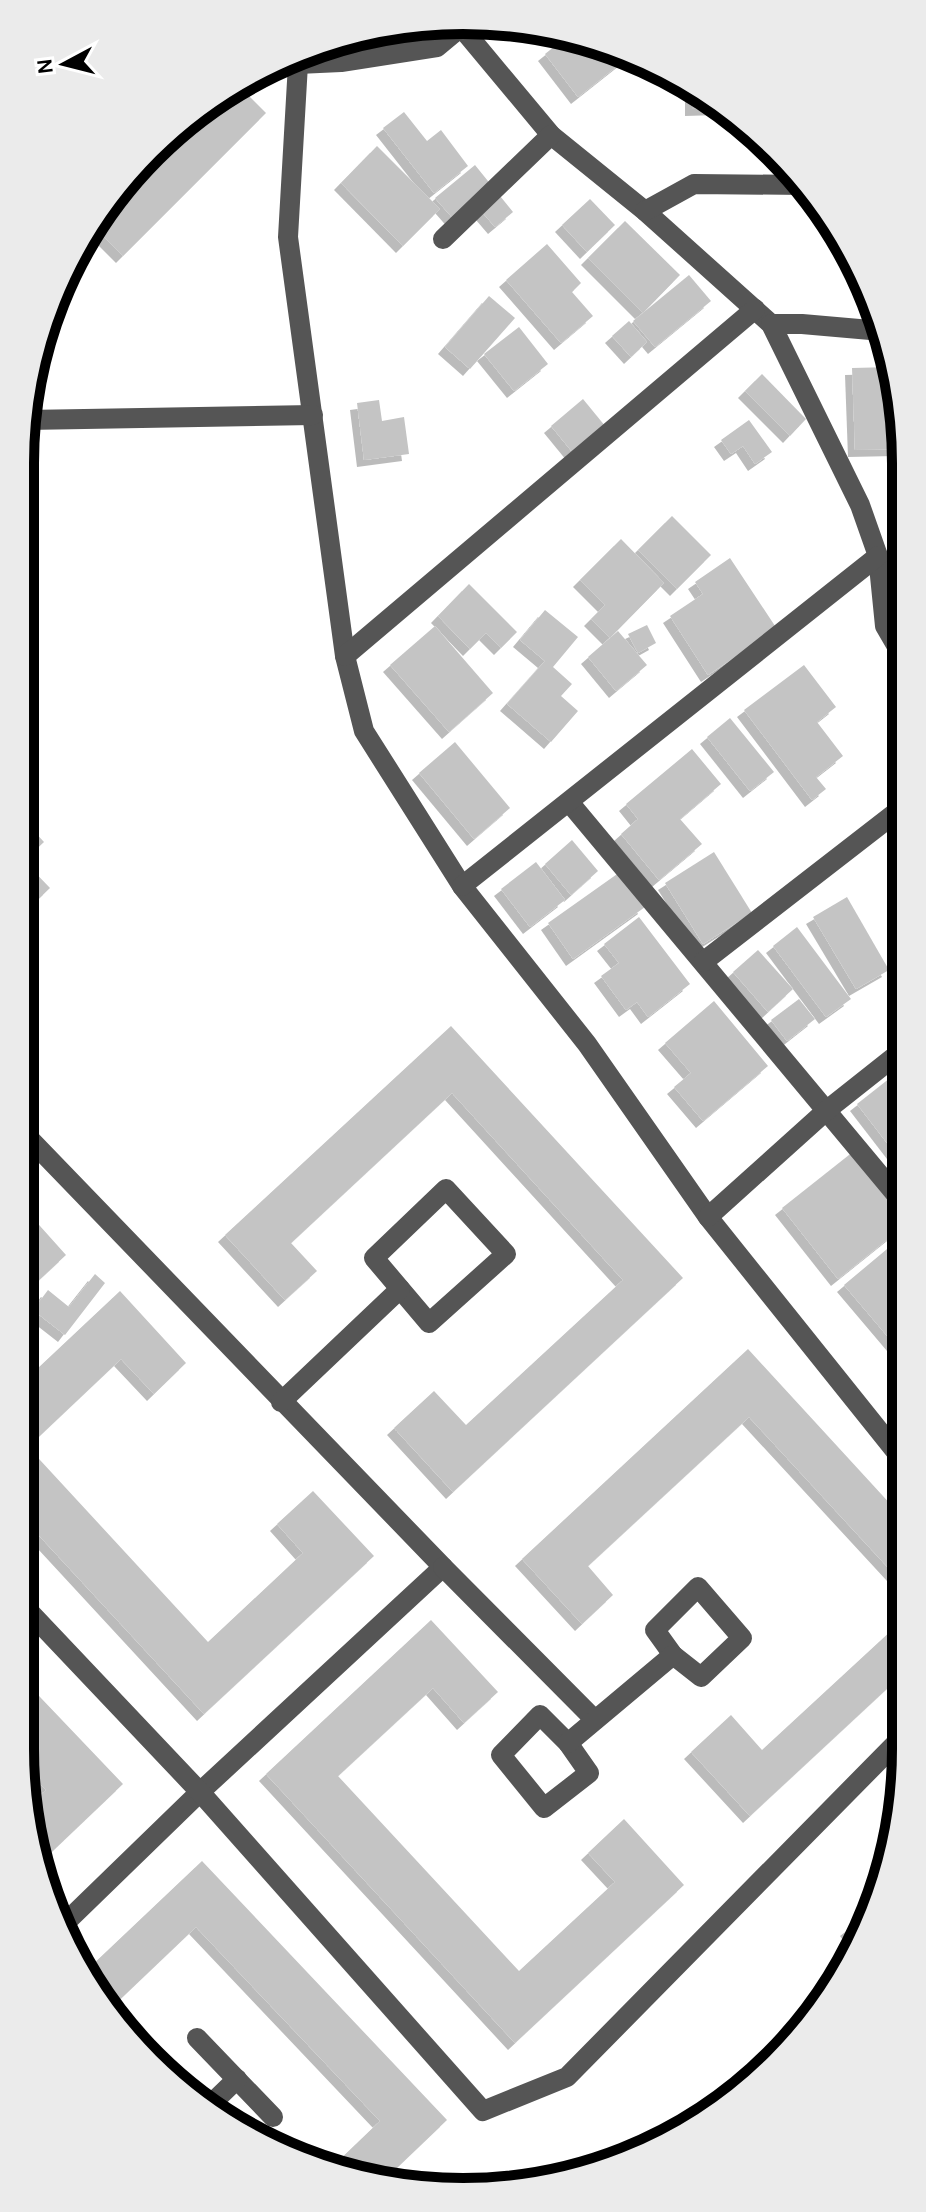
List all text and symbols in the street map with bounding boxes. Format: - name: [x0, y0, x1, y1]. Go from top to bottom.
- north arrow: [24, 24, 104, 104]
- text: N: [31, 57, 59, 76]

